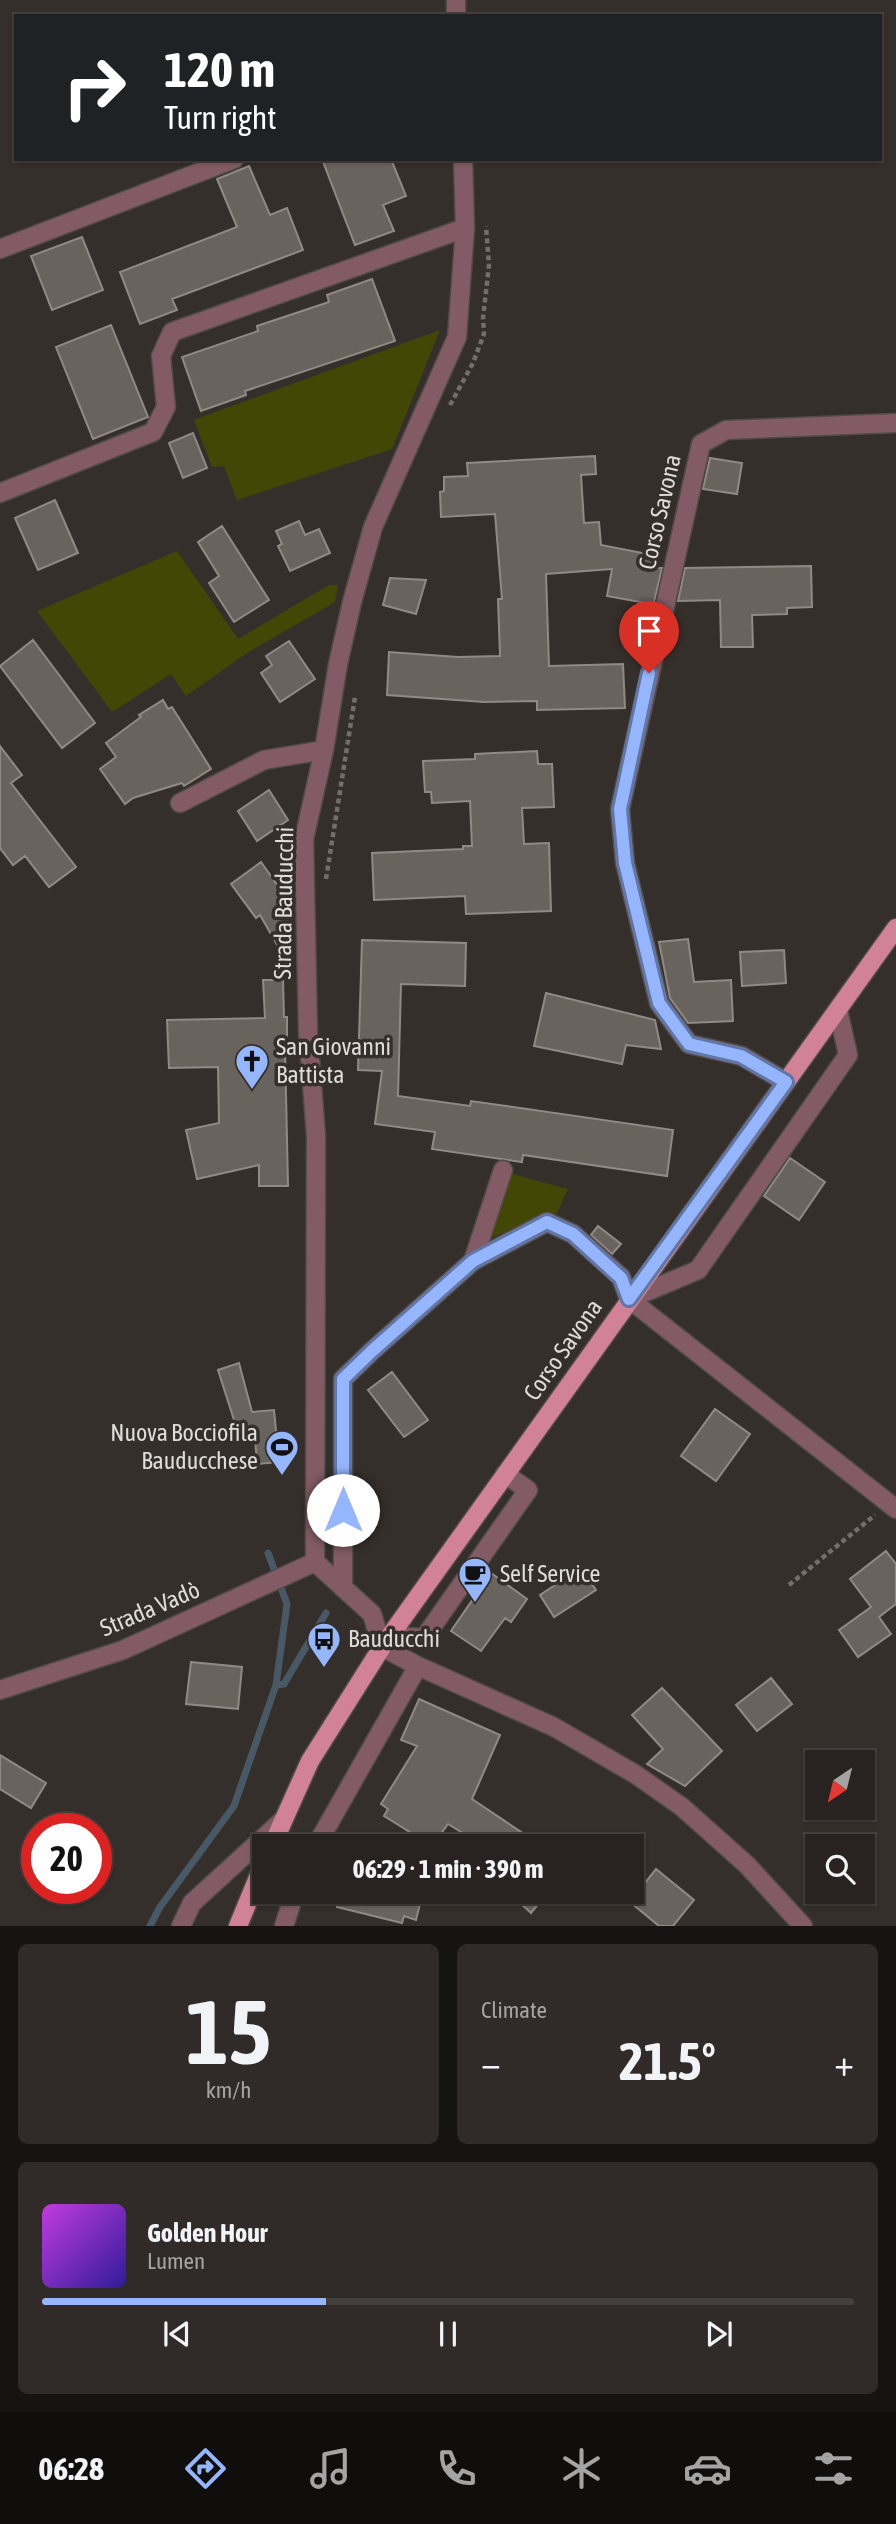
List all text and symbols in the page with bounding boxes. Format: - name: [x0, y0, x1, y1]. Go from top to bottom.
- text: 120 m: [164, 41, 275, 97]
- icon: right: [49, 42, 140, 133]
- text: Turn right: [164, 99, 277, 136]
- street label: Corso Savona: [633, 452, 686, 572]
- pin: [619, 601, 679, 673]
- icon: arrive: [630, 612, 668, 650]
- street label: Strada Bauducchi: [269, 826, 298, 980]
- place label: San Giovanni Battista: [276, 1033, 391, 1088]
- church icon: San Giovanni Battista: [233, 1042, 271, 1091]
- street label: Corso Savona: [518, 1294, 607, 1405]
- place label: Nuova Bocciofila Bauducchese: [110, 1419, 258, 1474]
- sports icon: Nuova Bocciofila Bauducchese: [263, 1428, 301, 1477]
- position arrow: [306, 1473, 380, 1547]
- cafe icon: Self Service: [456, 1555, 494, 1604]
- place label: Self Service: [500, 1560, 601, 1587]
- street label: Strada Vadò: [96, 1576, 204, 1642]
- bus stop icon: Bauducchi: [305, 1620, 343, 1669]
- place label: Bauducchi: [348, 1625, 440, 1652]
- north arrow: [805, 1750, 875, 1820]
- map controls: [805, 1750, 875, 1904]
- speed limit sign: 20: [21, 1813, 112, 1904]
- button: search: [805, 1834, 875, 1904]
- text: 06:29 · 1 min · 390 m: [353, 1854, 543, 1884]
- text: 15: [186, 1979, 271, 2083]
- text: Climate: [481, 1997, 547, 2023]
- text: 21.5°: [619, 2031, 716, 2091]
- text: −: [481, 2041, 501, 2084]
- text: +: [834, 2041, 854, 2084]
- text: km/h: [206, 2077, 251, 2103]
- text: Golden Hour: [147, 2218, 267, 2248]
- text: Lumen: [147, 2248, 205, 2274]
- icon: previous: [158, 2315, 196, 2353]
- icon: pause: [429, 2315, 467, 2353]
- icon: next: [700, 2315, 738, 2353]
- icon: directions: [181, 2444, 230, 2493]
- icon: music: [306, 2444, 355, 2493]
- icon: phone: [432, 2444, 481, 2493]
- icon: climate: [557, 2444, 606, 2493]
- icon: car: [683, 2444, 732, 2493]
- icon: filters: [809, 2444, 858, 2493]
- text: 06:28: [38, 2450, 104, 2487]

